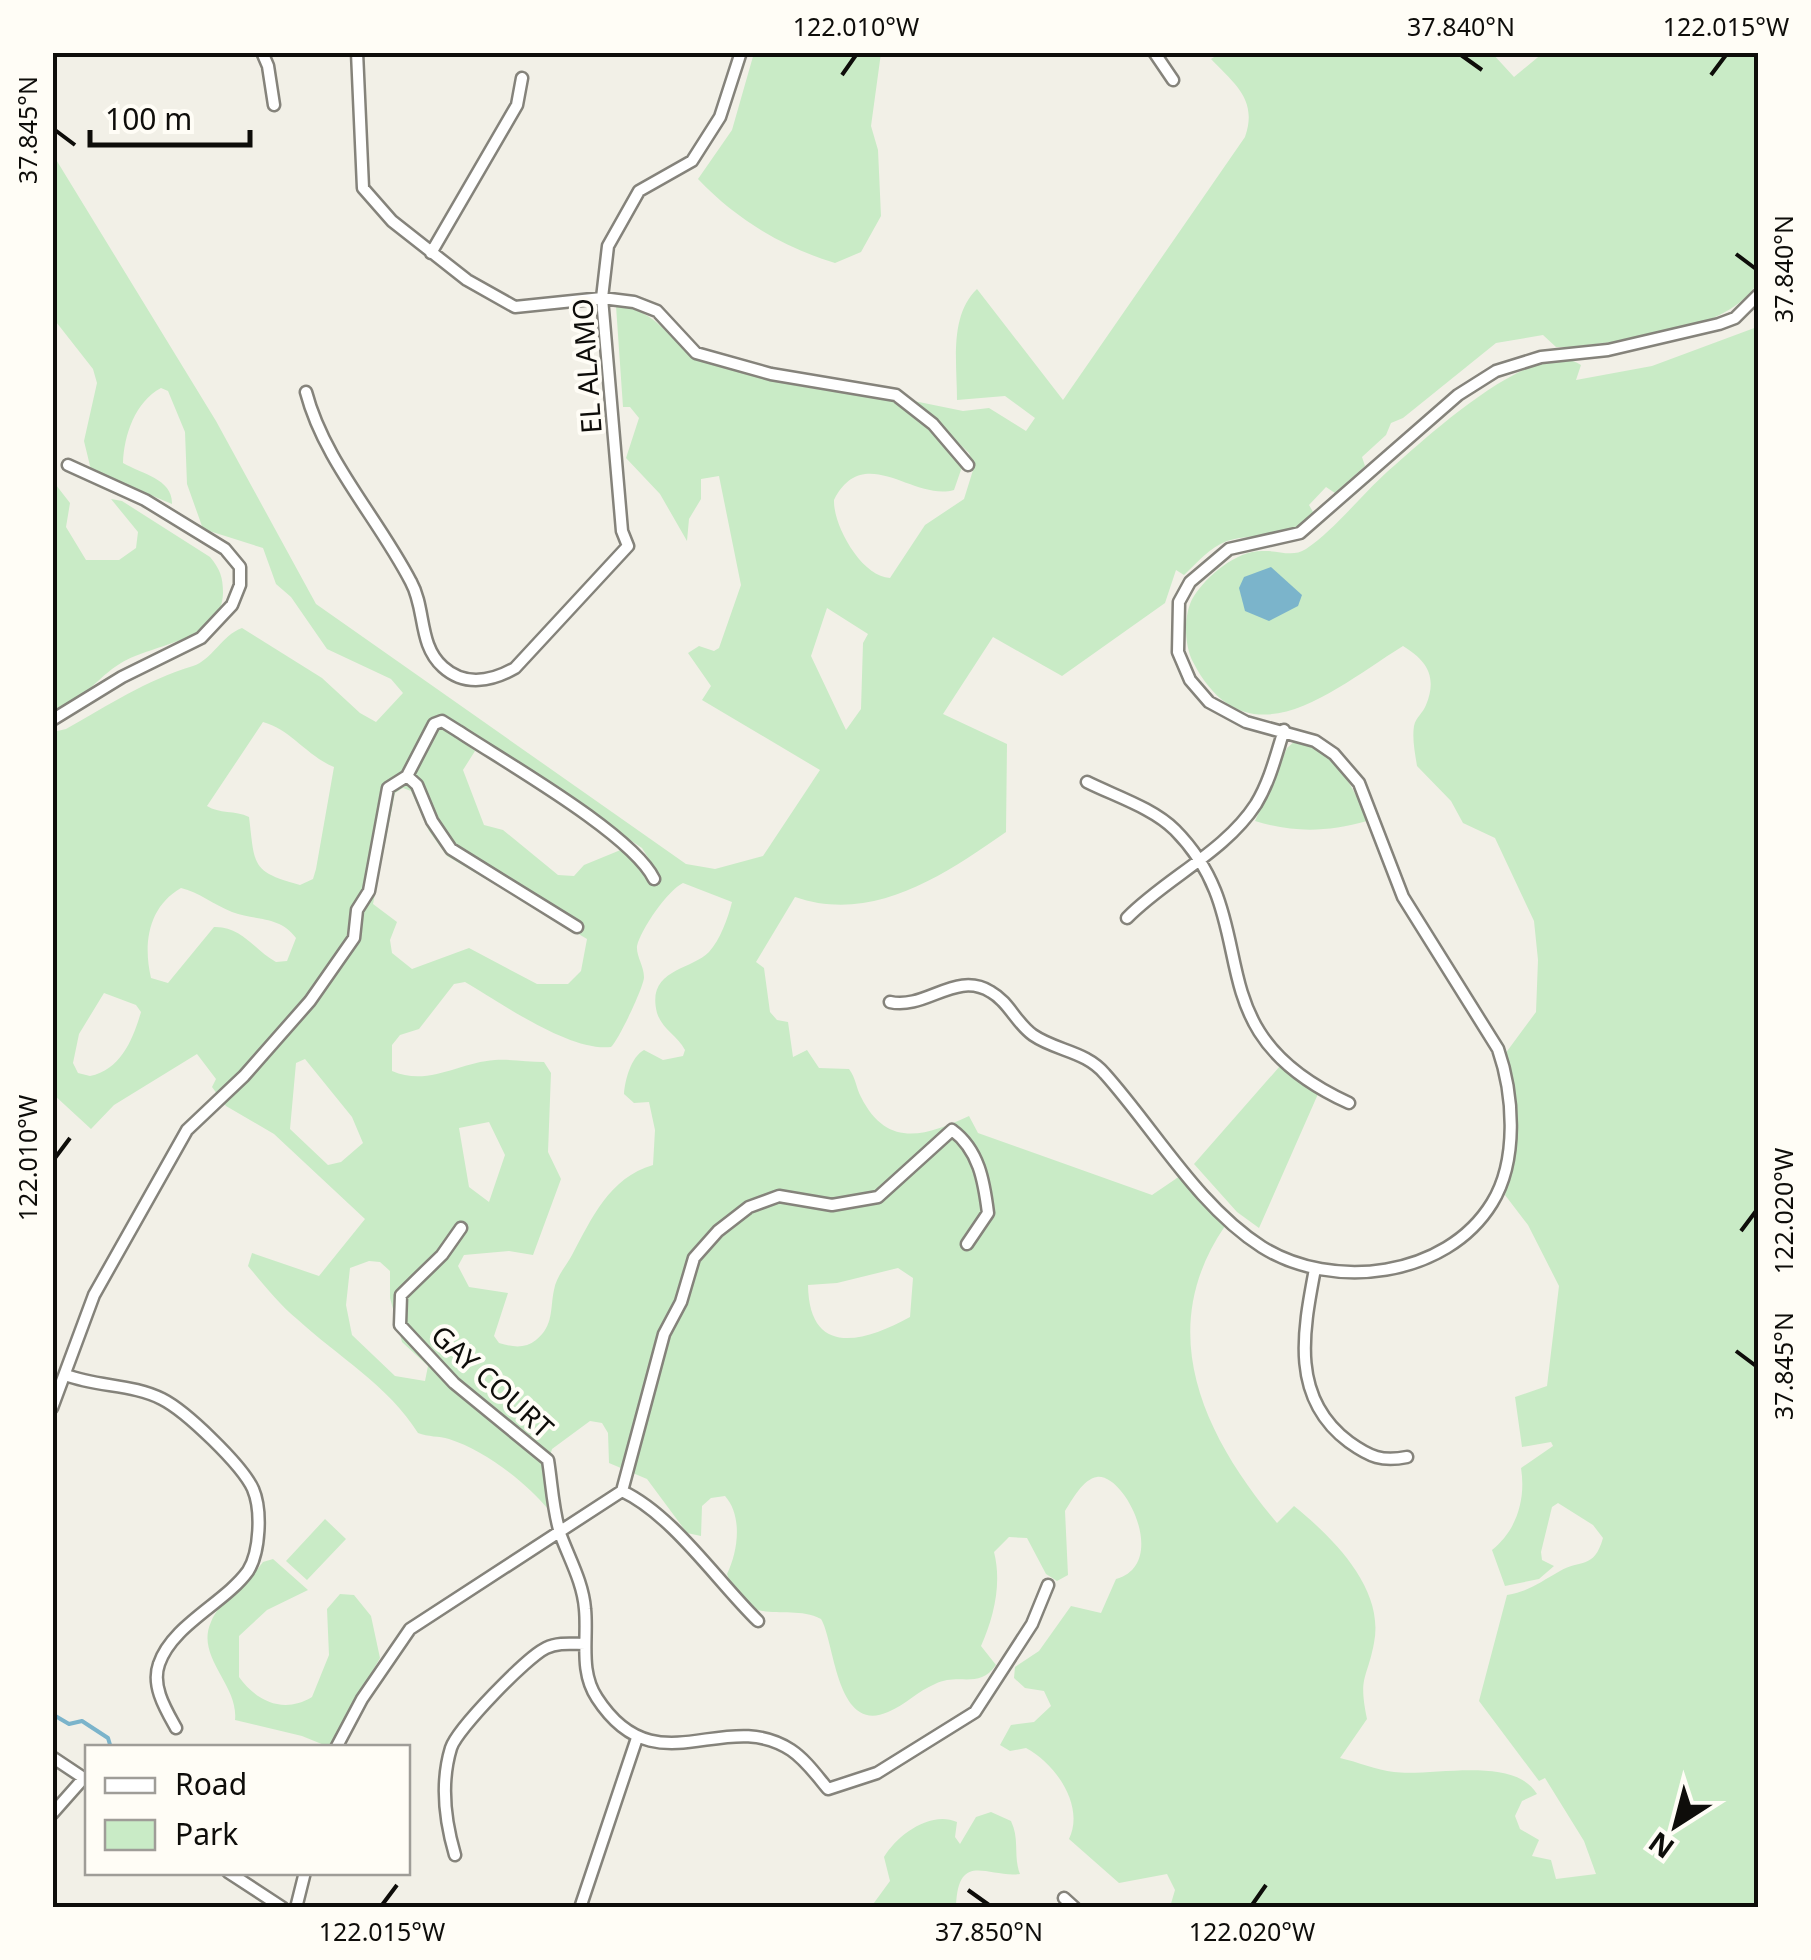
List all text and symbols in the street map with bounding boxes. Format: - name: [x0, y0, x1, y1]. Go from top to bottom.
- text: 122.010°W: [793, 9, 919, 43]
- text: 37.840°N: [1407, 9, 1515, 43]
- text: 122.015°W: [1663, 9, 1789, 43]
- text: 37.845°N: [10, 76, 44, 184]
- scale bar: [90, 85, 250, 147]
- text: 100 m: [105, 98, 192, 139]
- text: 37.840°N: [1766, 215, 1800, 323]
- street label: EL ALAMO: [562, 297, 610, 435]
- text: 122.010°W: [10, 1095, 44, 1221]
- text: 122.020°W: [1766, 1148, 1800, 1274]
- text: 37.845°N: [1766, 1312, 1800, 1420]
- street label: GAY COURT: [424, 1316, 563, 1446]
- legend: [85, 1745, 410, 1875]
- text: Road: [175, 1763, 247, 1804]
- north arrow: [1626, 1775, 1726, 1875]
- text: Park: [175, 1813, 238, 1854]
- text: N: [1640, 1824, 1681, 1868]
- text: 122.015°W: [319, 1914, 445, 1948]
- text: 37.850°N: [935, 1914, 1043, 1948]
- text: 122.020°W: [1189, 1914, 1315, 1948]

